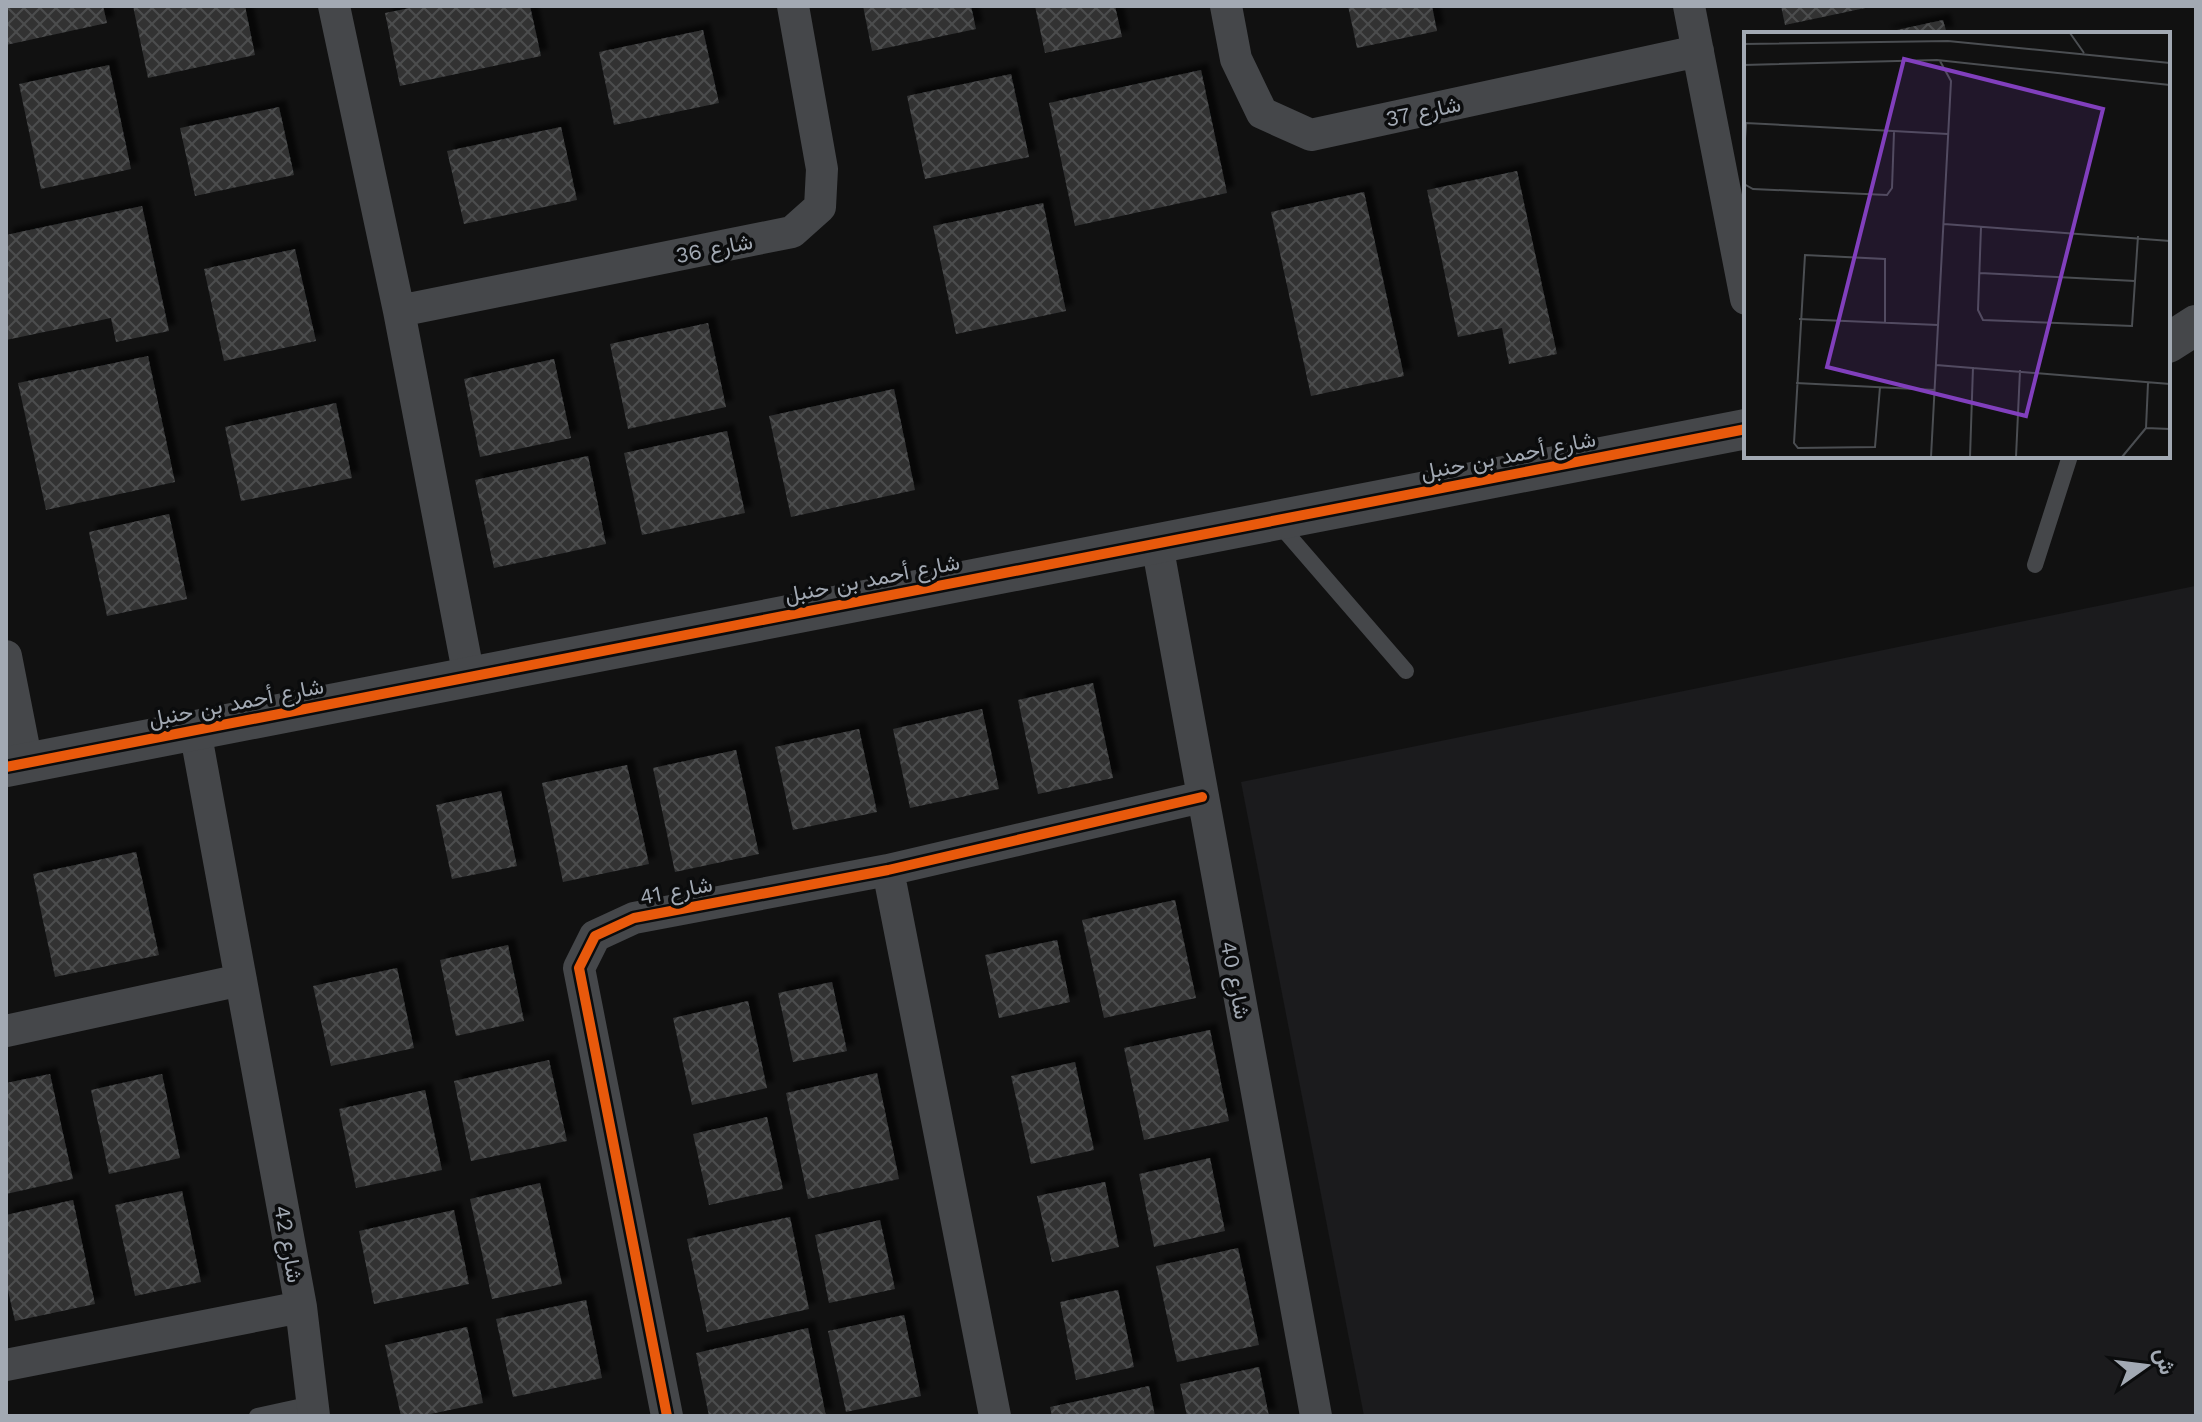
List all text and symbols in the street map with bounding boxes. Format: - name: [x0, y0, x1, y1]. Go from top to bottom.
- inset map: [1744, 32, 2170, 458]
- street label: شارع 37: [1383, 91, 1463, 134]
- street label: شارع 36: [673, 229, 755, 270]
- street label: شارع أحمد بن حنبل: [1418, 426, 1598, 487]
- street label: شارع أحمد بن حنبل: [782, 549, 962, 610]
- street label: شارع أحمد بن حنبل: [146, 673, 326, 734]
- street label: شارع 41: [638, 871, 715, 912]
- street label: شارع 40: [1214, 939, 1255, 1022]
- street label: شارع 42: [267, 1203, 308, 1285]
- north arrow: [2106, 1326, 2186, 1406]
- text: ش: [2149, 1345, 2180, 1377]

